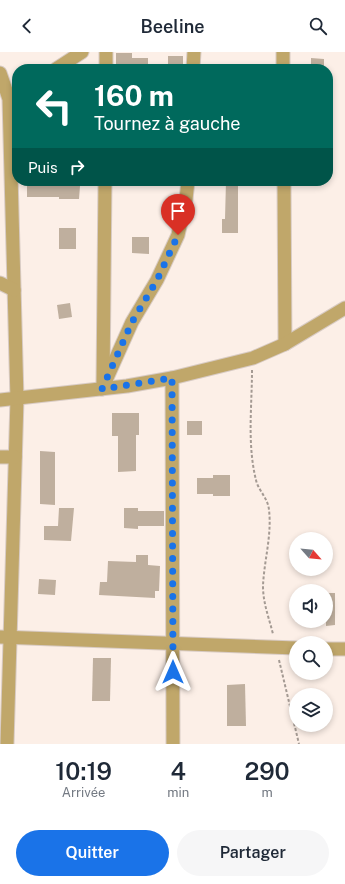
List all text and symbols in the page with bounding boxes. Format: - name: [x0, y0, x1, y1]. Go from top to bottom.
- icon: back: [16, 15, 38, 37]
- icon: search: [307, 15, 329, 37]
- text: Beeline: [140, 16, 205, 37]
- text: 160 m: [94, 79, 174, 112]
- icon: left: [28, 80, 80, 132]
- text: Tournez à gauche: [94, 113, 241, 134]
- icon: right: [66, 156, 88, 178]
- text: Puis: [28, 159, 58, 176]
- pin: [161, 194, 195, 235]
- icon: arrive: [167, 200, 189, 222]
- north arrow: [289, 532, 333, 576]
- map controls: [289, 532, 333, 732]
- button: sound: [289, 584, 333, 628]
- button: search: [289, 636, 333, 680]
- position arrow: [152, 651, 194, 693]
- button: layers: [289, 688, 333, 732]
- text: 10:19: [55, 757, 112, 785]
- text: 4: [170, 757, 186, 785]
- text: 290: [244, 757, 290, 785]
- text: Arrivée: [62, 785, 105, 800]
- text: min: [167, 785, 189, 800]
- text: m: [261, 785, 273, 800]
- button: Quitter: [16, 830, 169, 876]
- button: Partager: [177, 830, 329, 876]

